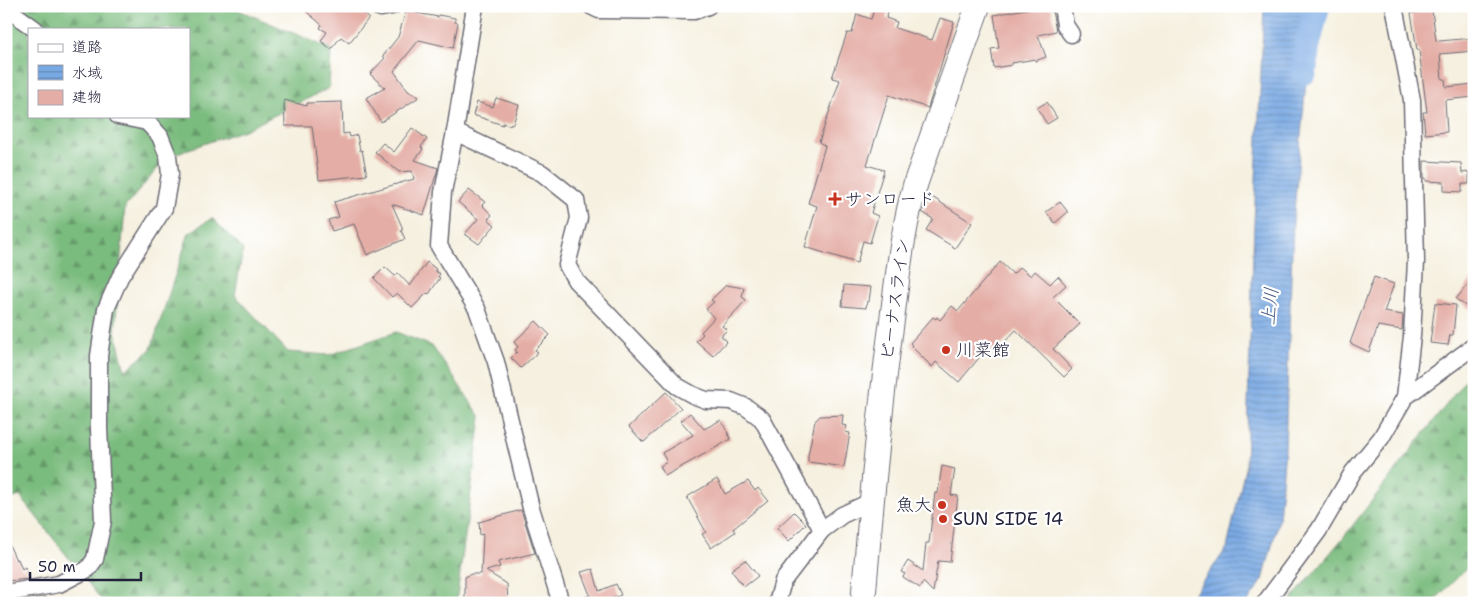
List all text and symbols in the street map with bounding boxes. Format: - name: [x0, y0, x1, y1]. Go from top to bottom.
- legend: [28, 28, 190, 118]
- text: 道路: [72, 37, 102, 57]
- text: 水域: [72, 63, 102, 83]
- text: 建物: [72, 87, 102, 107]
- place label: サンロード: [845, 187, 935, 211]
- marker: サンロード: [829, 193, 841, 205]
- street label: ビーナスライン: [875, 236, 915, 362]
- water label: 上川: [1255, 286, 1284, 326]
- place label: 川菜館: [956, 338, 1010, 362]
- marker: 川菜館: [940, 344, 952, 356]
- place label: 魚大: [896, 493, 932, 517]
- marker: 魚大: [936, 499, 948, 511]
- place label: SUN SIDE 14: [953, 507, 1063, 531]
- marker: SUN SIDE 14: [937, 513, 949, 525]
- scale bar: [30, 549, 141, 581]
- text: 50 m: [38, 557, 76, 577]

